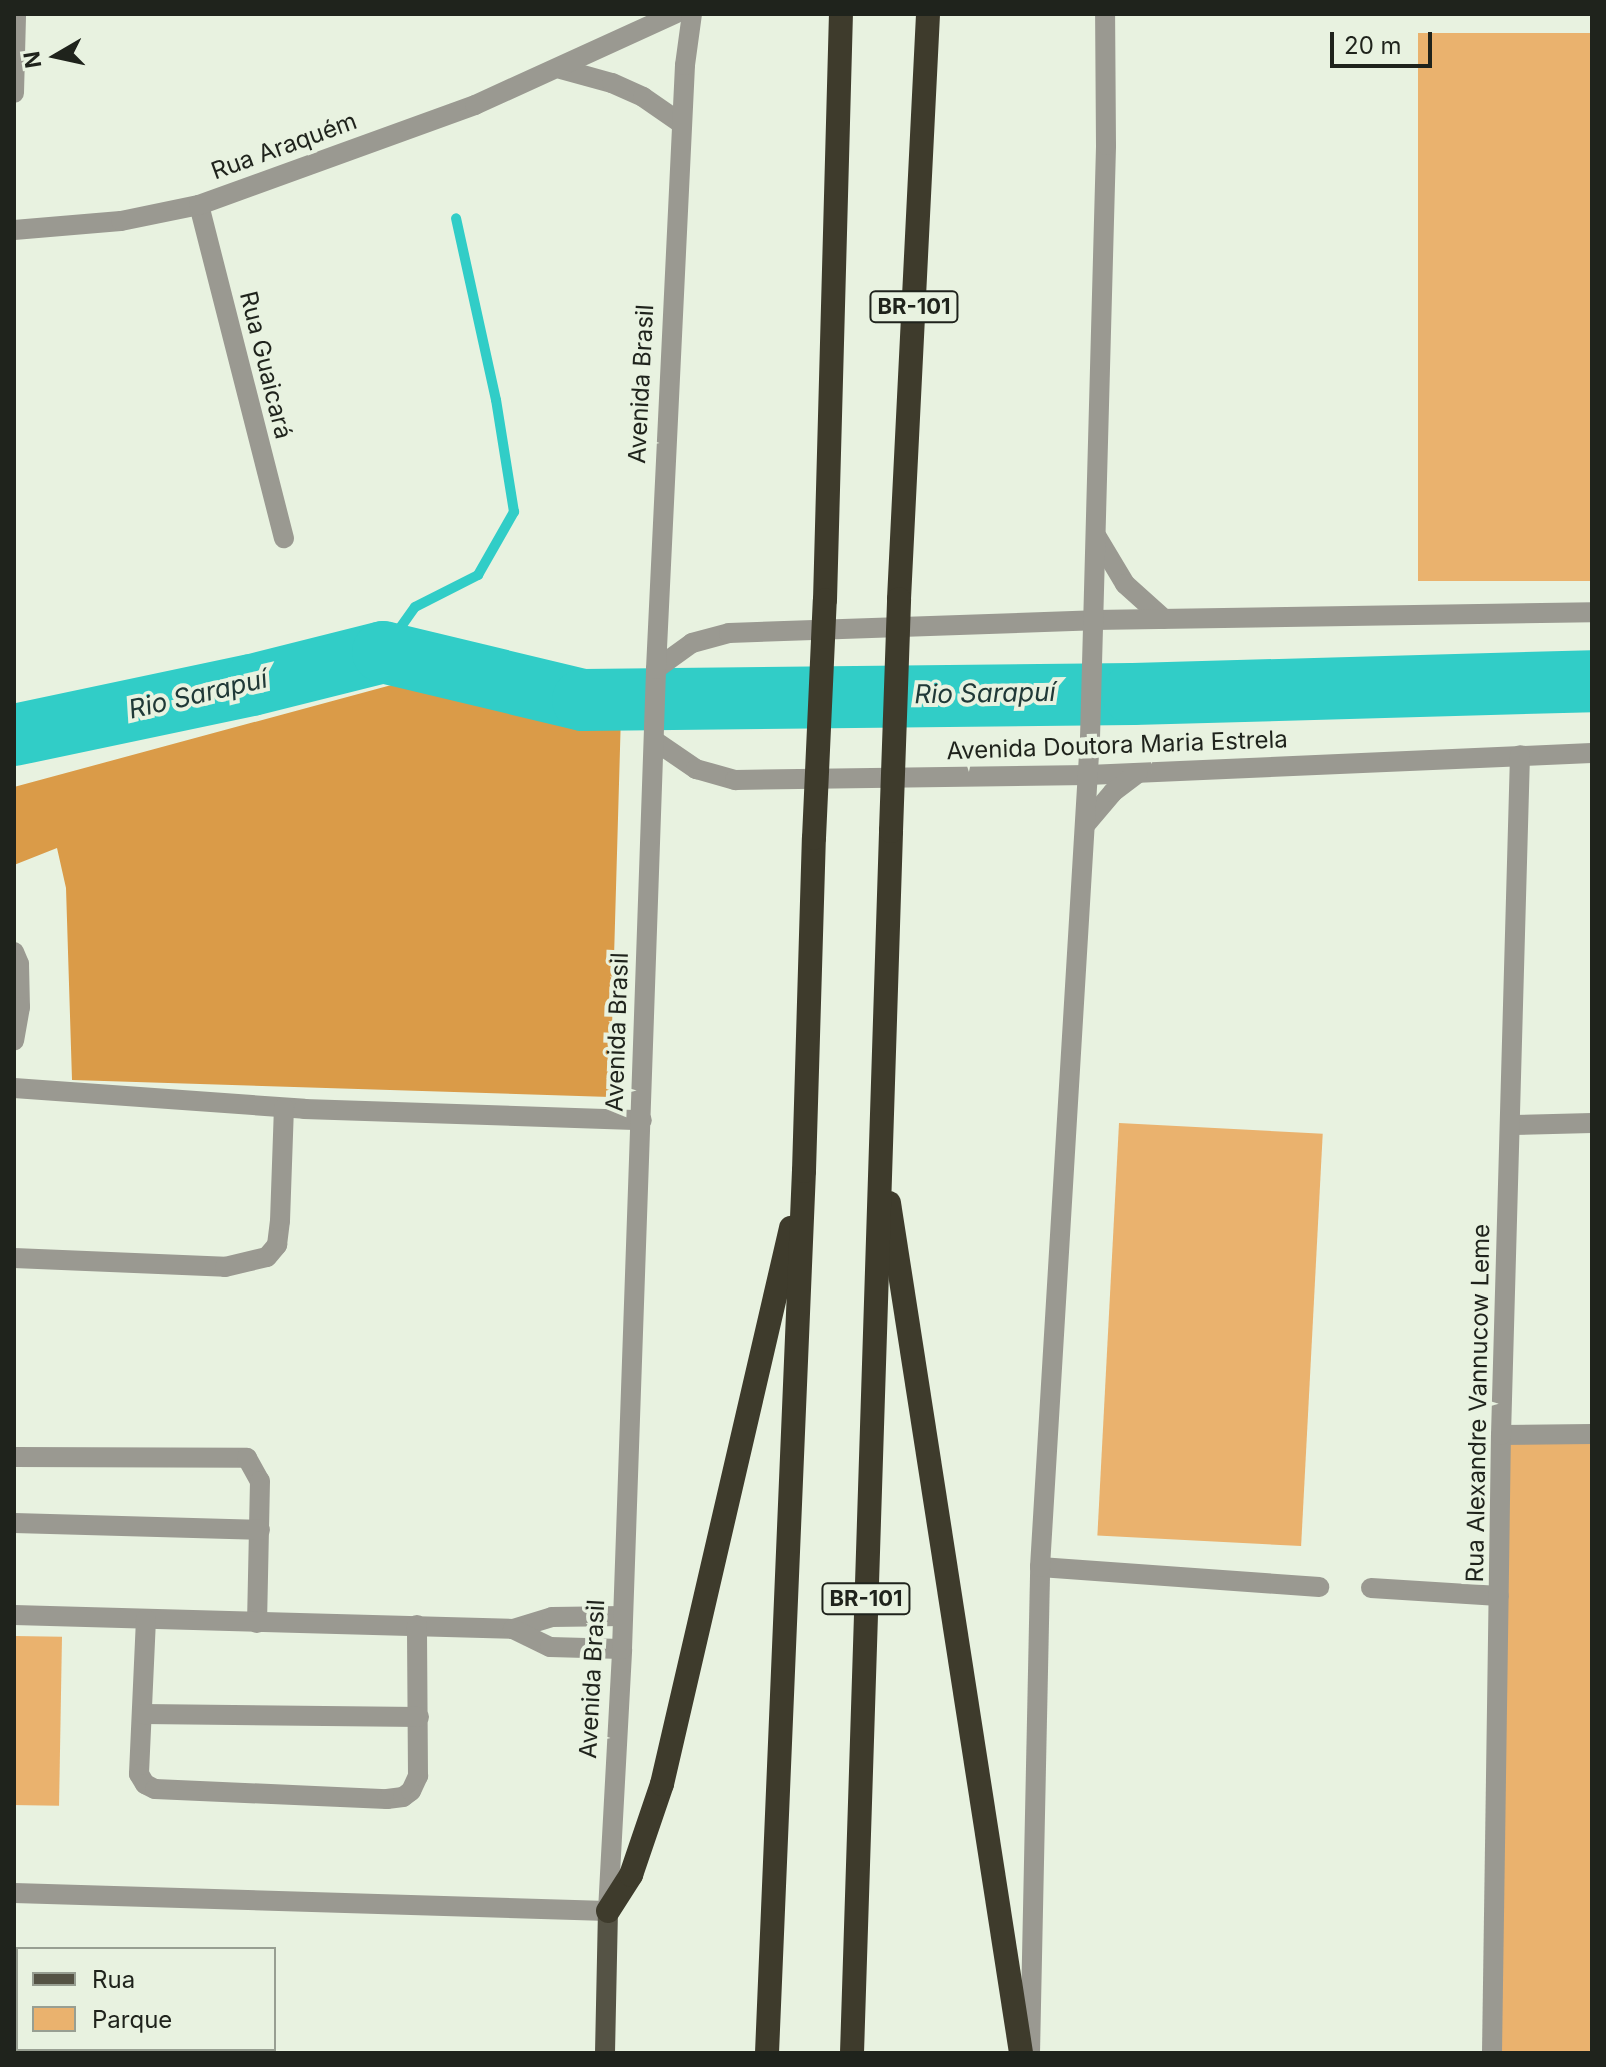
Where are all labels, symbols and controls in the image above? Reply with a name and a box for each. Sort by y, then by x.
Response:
north arrow [16,16,96,96]
scale bar [1334,16,1436,66]
text: 20 m [1344,31,1402,60]
text: N [18,49,46,70]
street label: Rua Araquém [207,106,361,186]
street label: Rua Guaicará [234,288,298,442]
road number: BR-101 [868,289,960,325]
street label: Avenida Brasil [622,304,660,464]
water label: Rio Sarapuí [126,663,270,725]
water label: Rio Sarapuí [914,676,1056,710]
street label: Avenida Doutora Maria Estrela [946,725,1288,765]
street label: Avenida Brasil [600,952,634,1112]
street label: Rua Alexandre Vannucow Leme [1460,1224,1496,1582]
road number: BR-101 [820,1581,912,1617]
street label: Avenida Brasil [573,1599,611,1759]
legend [16,1947,276,2051]
text: Rua [92,1965,135,1994]
text: Parque [92,2005,172,2034]

